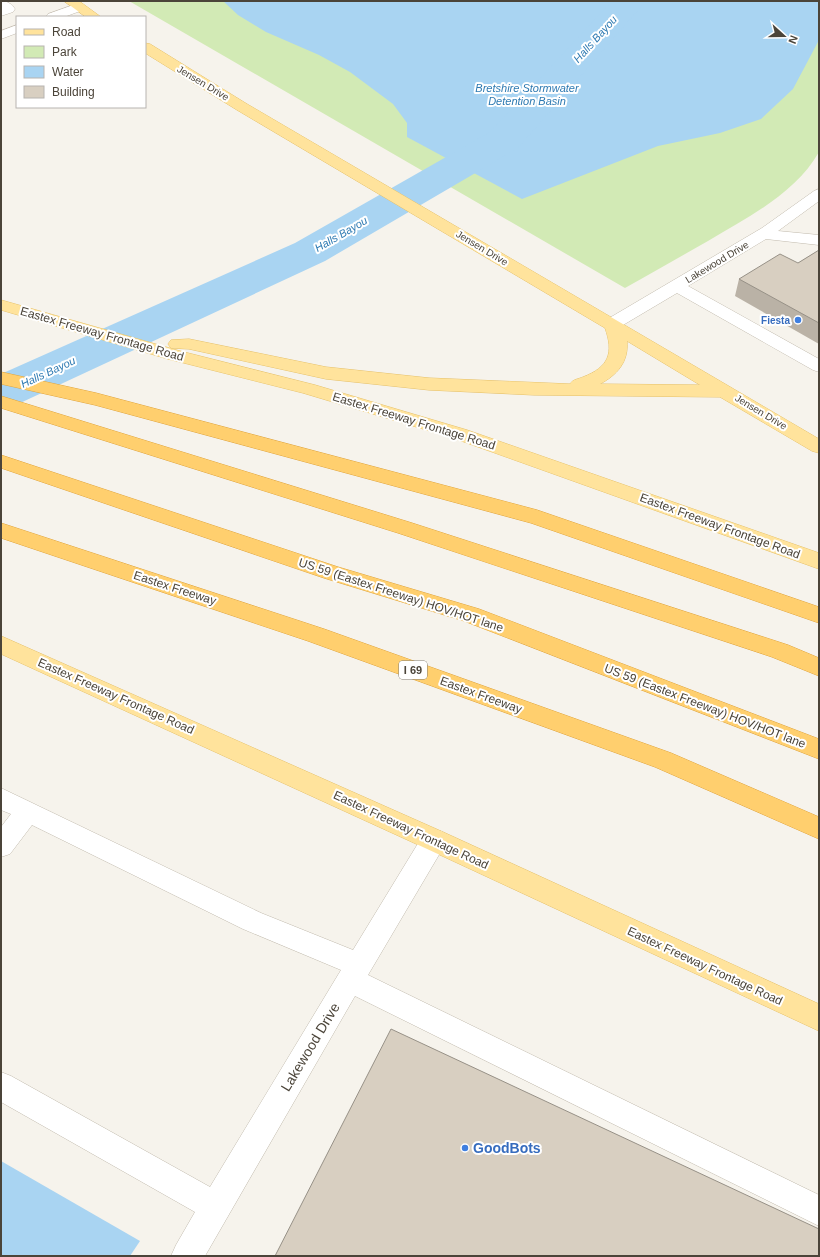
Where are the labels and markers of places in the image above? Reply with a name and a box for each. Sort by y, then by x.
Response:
place label: Fiesta [761,315,790,326]
marker: Fiesta [793,315,803,325]
place label: GoodBots [473,1140,541,1156]
marker: GoodBots [460,1143,470,1153]

